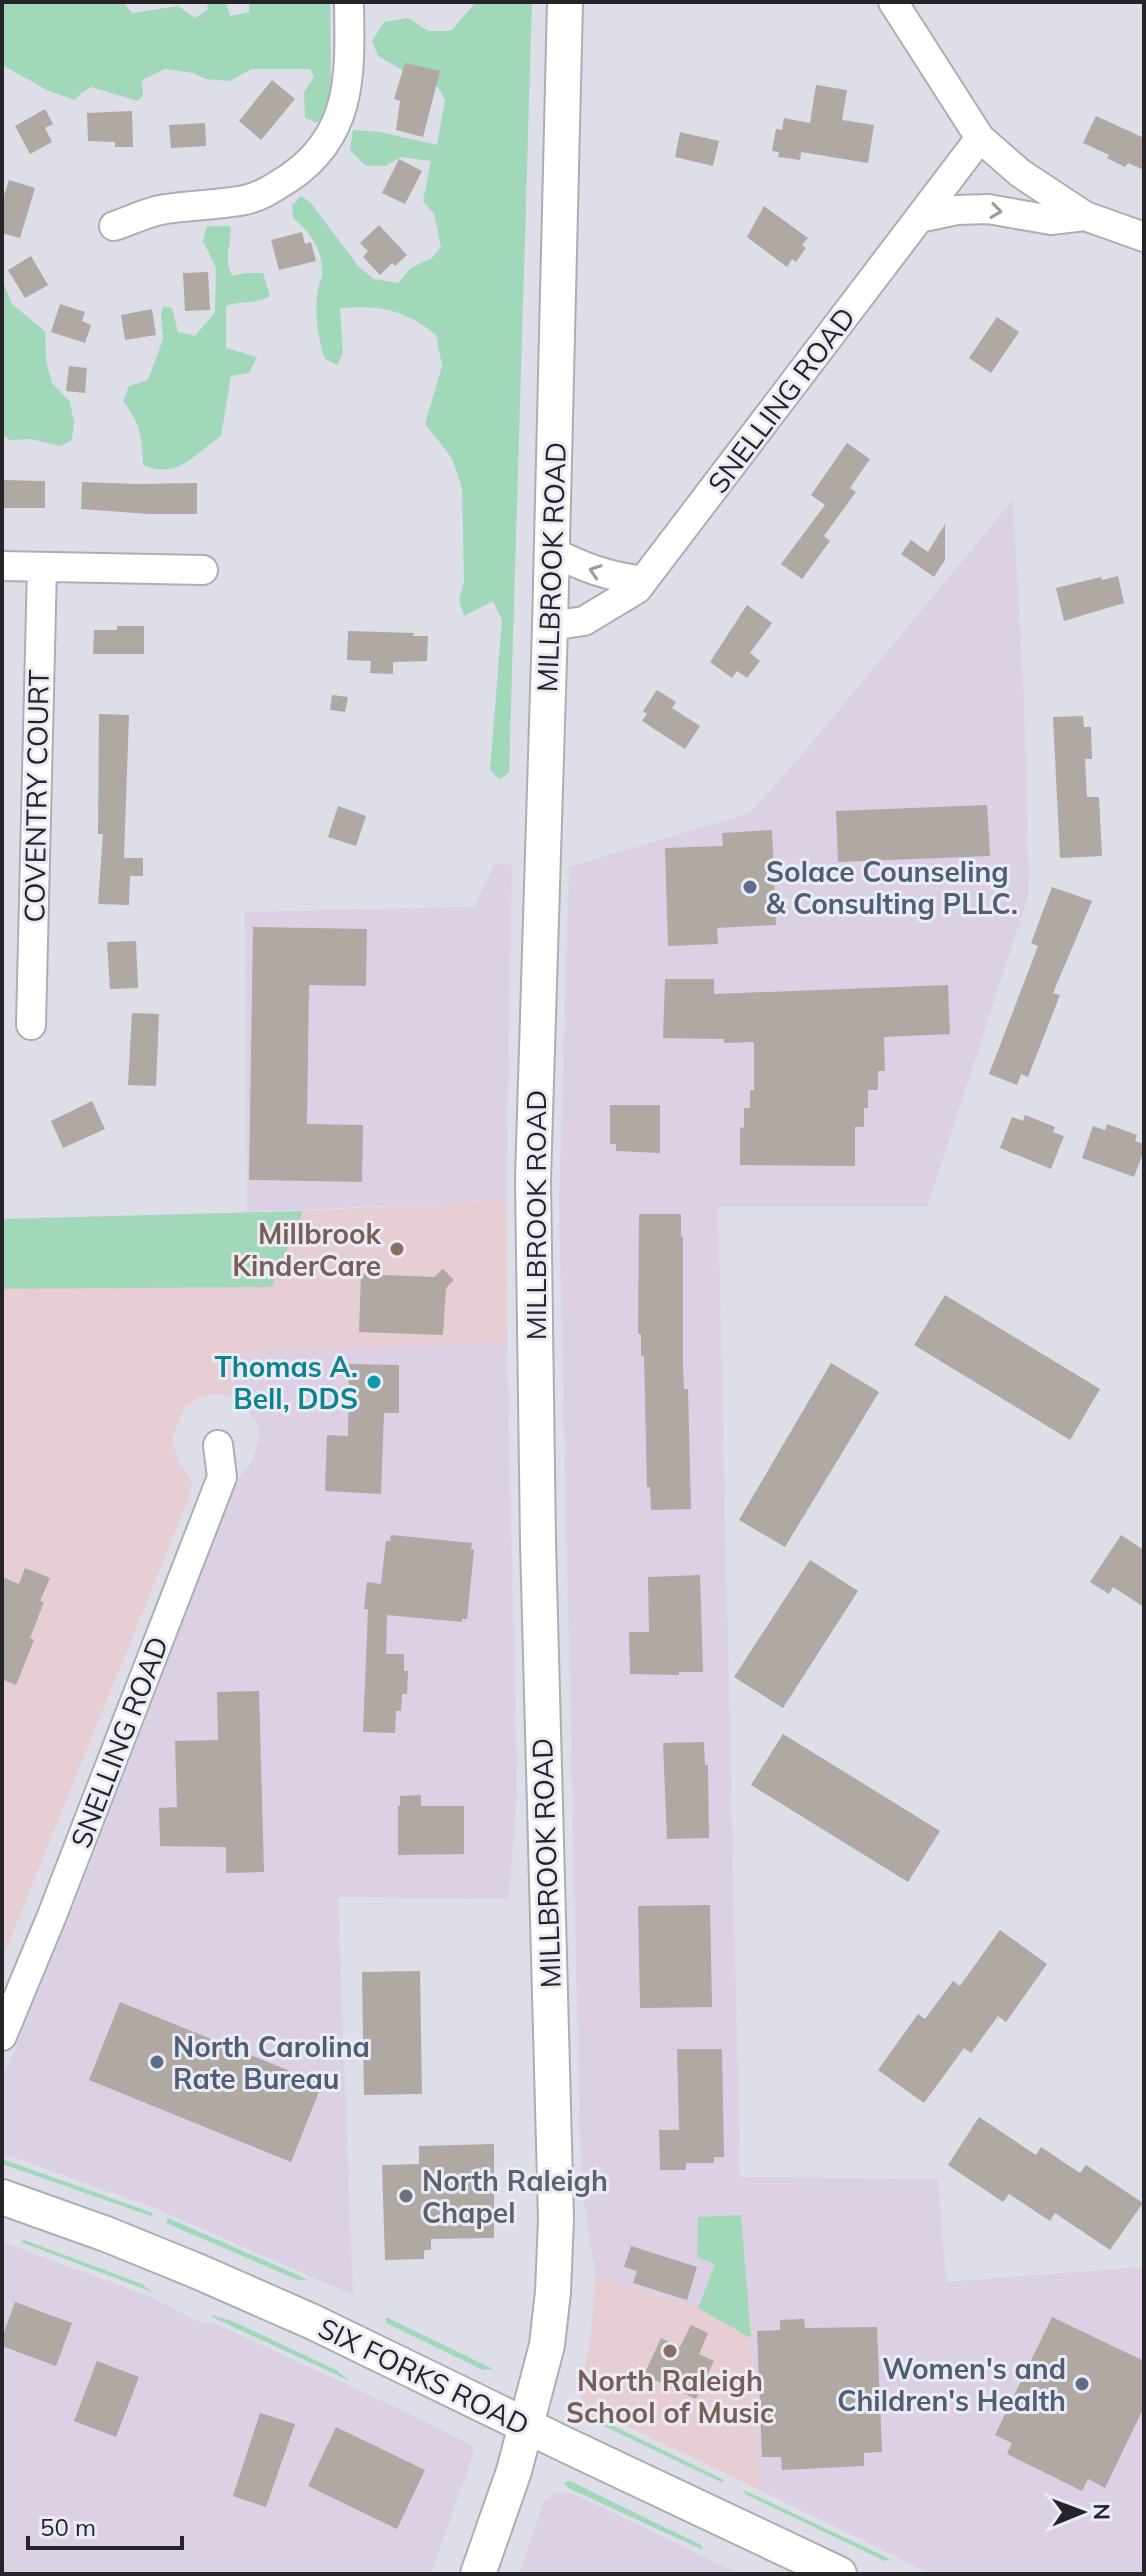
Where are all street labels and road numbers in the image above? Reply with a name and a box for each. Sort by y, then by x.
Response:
street label: SNELLING ROAD [700,300,862,500]
street label: MILLBROOK ROAD [529,441,573,693]
street label: COVENTRY COURT [16,669,56,923]
street label: MILLBROOK ROAD [518,1090,553,1340]
street label: SNELLING ROAD [63,1631,175,1853]
street label: MILLBROOK ROAD [524,1737,568,1989]
street label: SIX FORKS ROAD [313,2310,535,2442]

